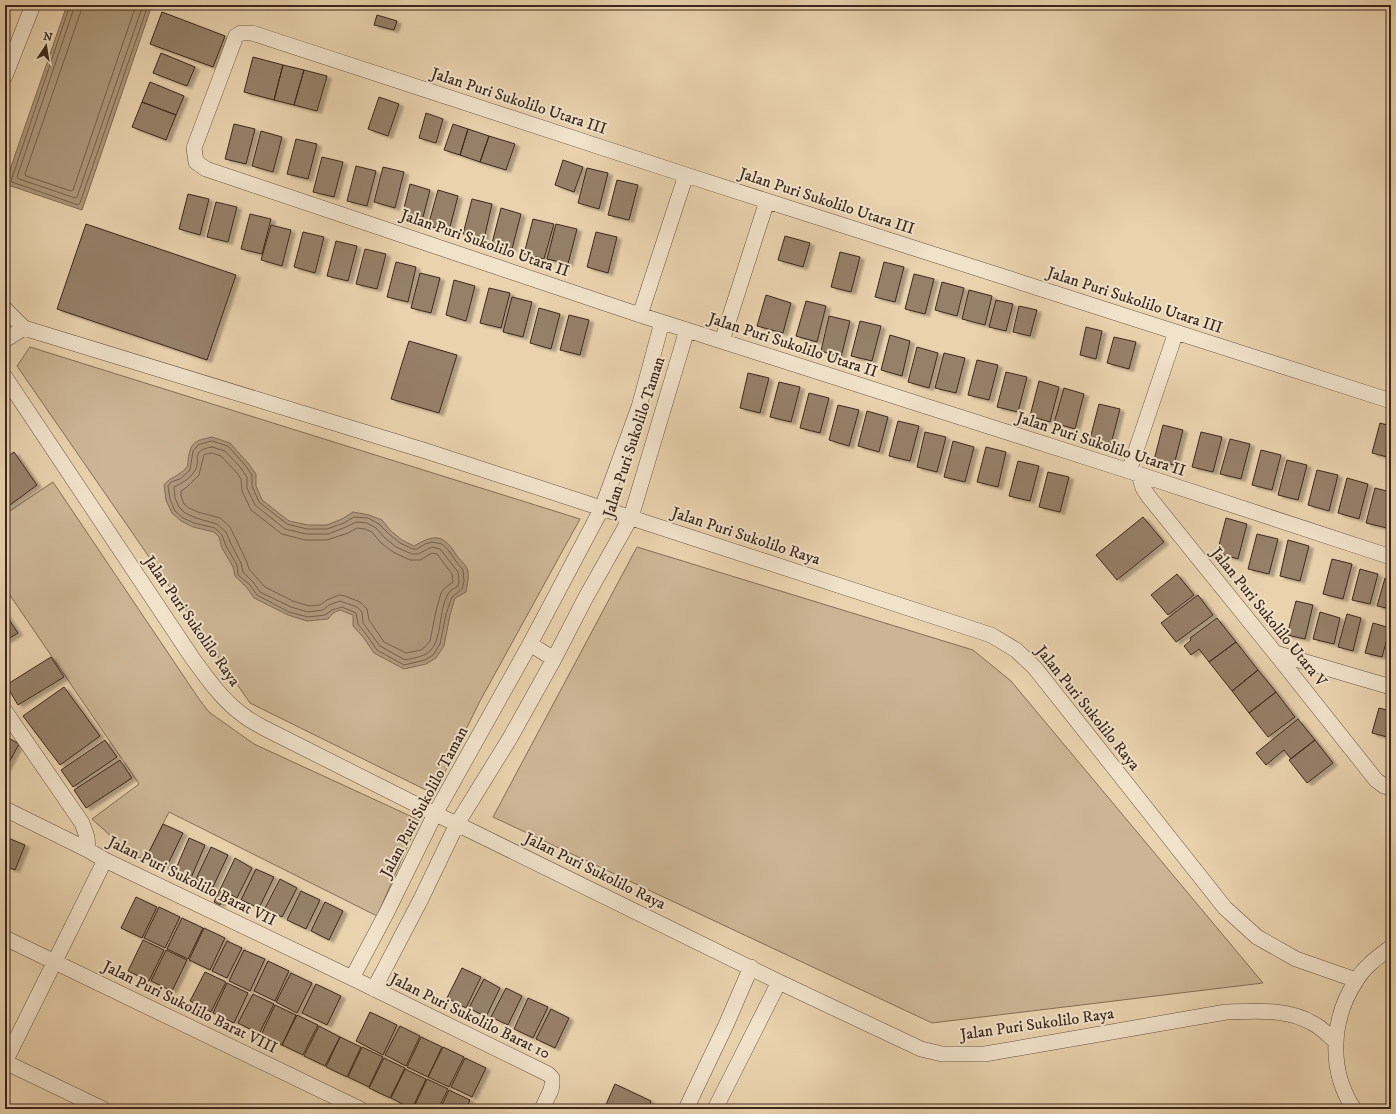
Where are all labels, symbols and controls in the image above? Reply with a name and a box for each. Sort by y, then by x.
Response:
north arrow [26,26,66,66]
text: N [42,29,54,45]
street label: Jalan Puri Sukolilo Utara III [427,63,610,139]
street label: Jalan Puri Sukolilo Utara III [735,163,918,239]
street label: Jalan Puri Sukolilo Utara II [396,204,572,281]
street label: Jalan Puri Sukolilo Utara III [1043,262,1226,338]
street label: Jalan Puri Sukolilo Utara II [704,308,880,382]
street label: Jalan Puri Sukolilo Taman [598,353,670,522]
street label: Jalan Puri Sukolilo Utara II [1012,407,1188,481]
street label: Jalan Puri Sukolilo Raya [667,502,823,570]
street label: Jalan Puri Sukolilo Utara V [1205,542,1332,691]
street label: Jalan Puri Sukolilo Raya [138,550,245,690]
street label: Jalan Puri Sukolilo Raya [1030,640,1145,775]
street label: Jalan Puri Sukolilo Taman [375,723,473,883]
street label: Jalan Puri Sukolilo Raya [519,827,669,914]
street label: Jalan Puri Sukolilo Barat VII [103,831,280,931]
street label: Jalan Puri Sukolilo Barat VIII [98,955,281,1058]
street label: Jalan Puri Sukolilo Barat 10 [385,968,553,1064]
street label: Jalan Puri Sukolilo Raya [957,1003,1115,1045]

